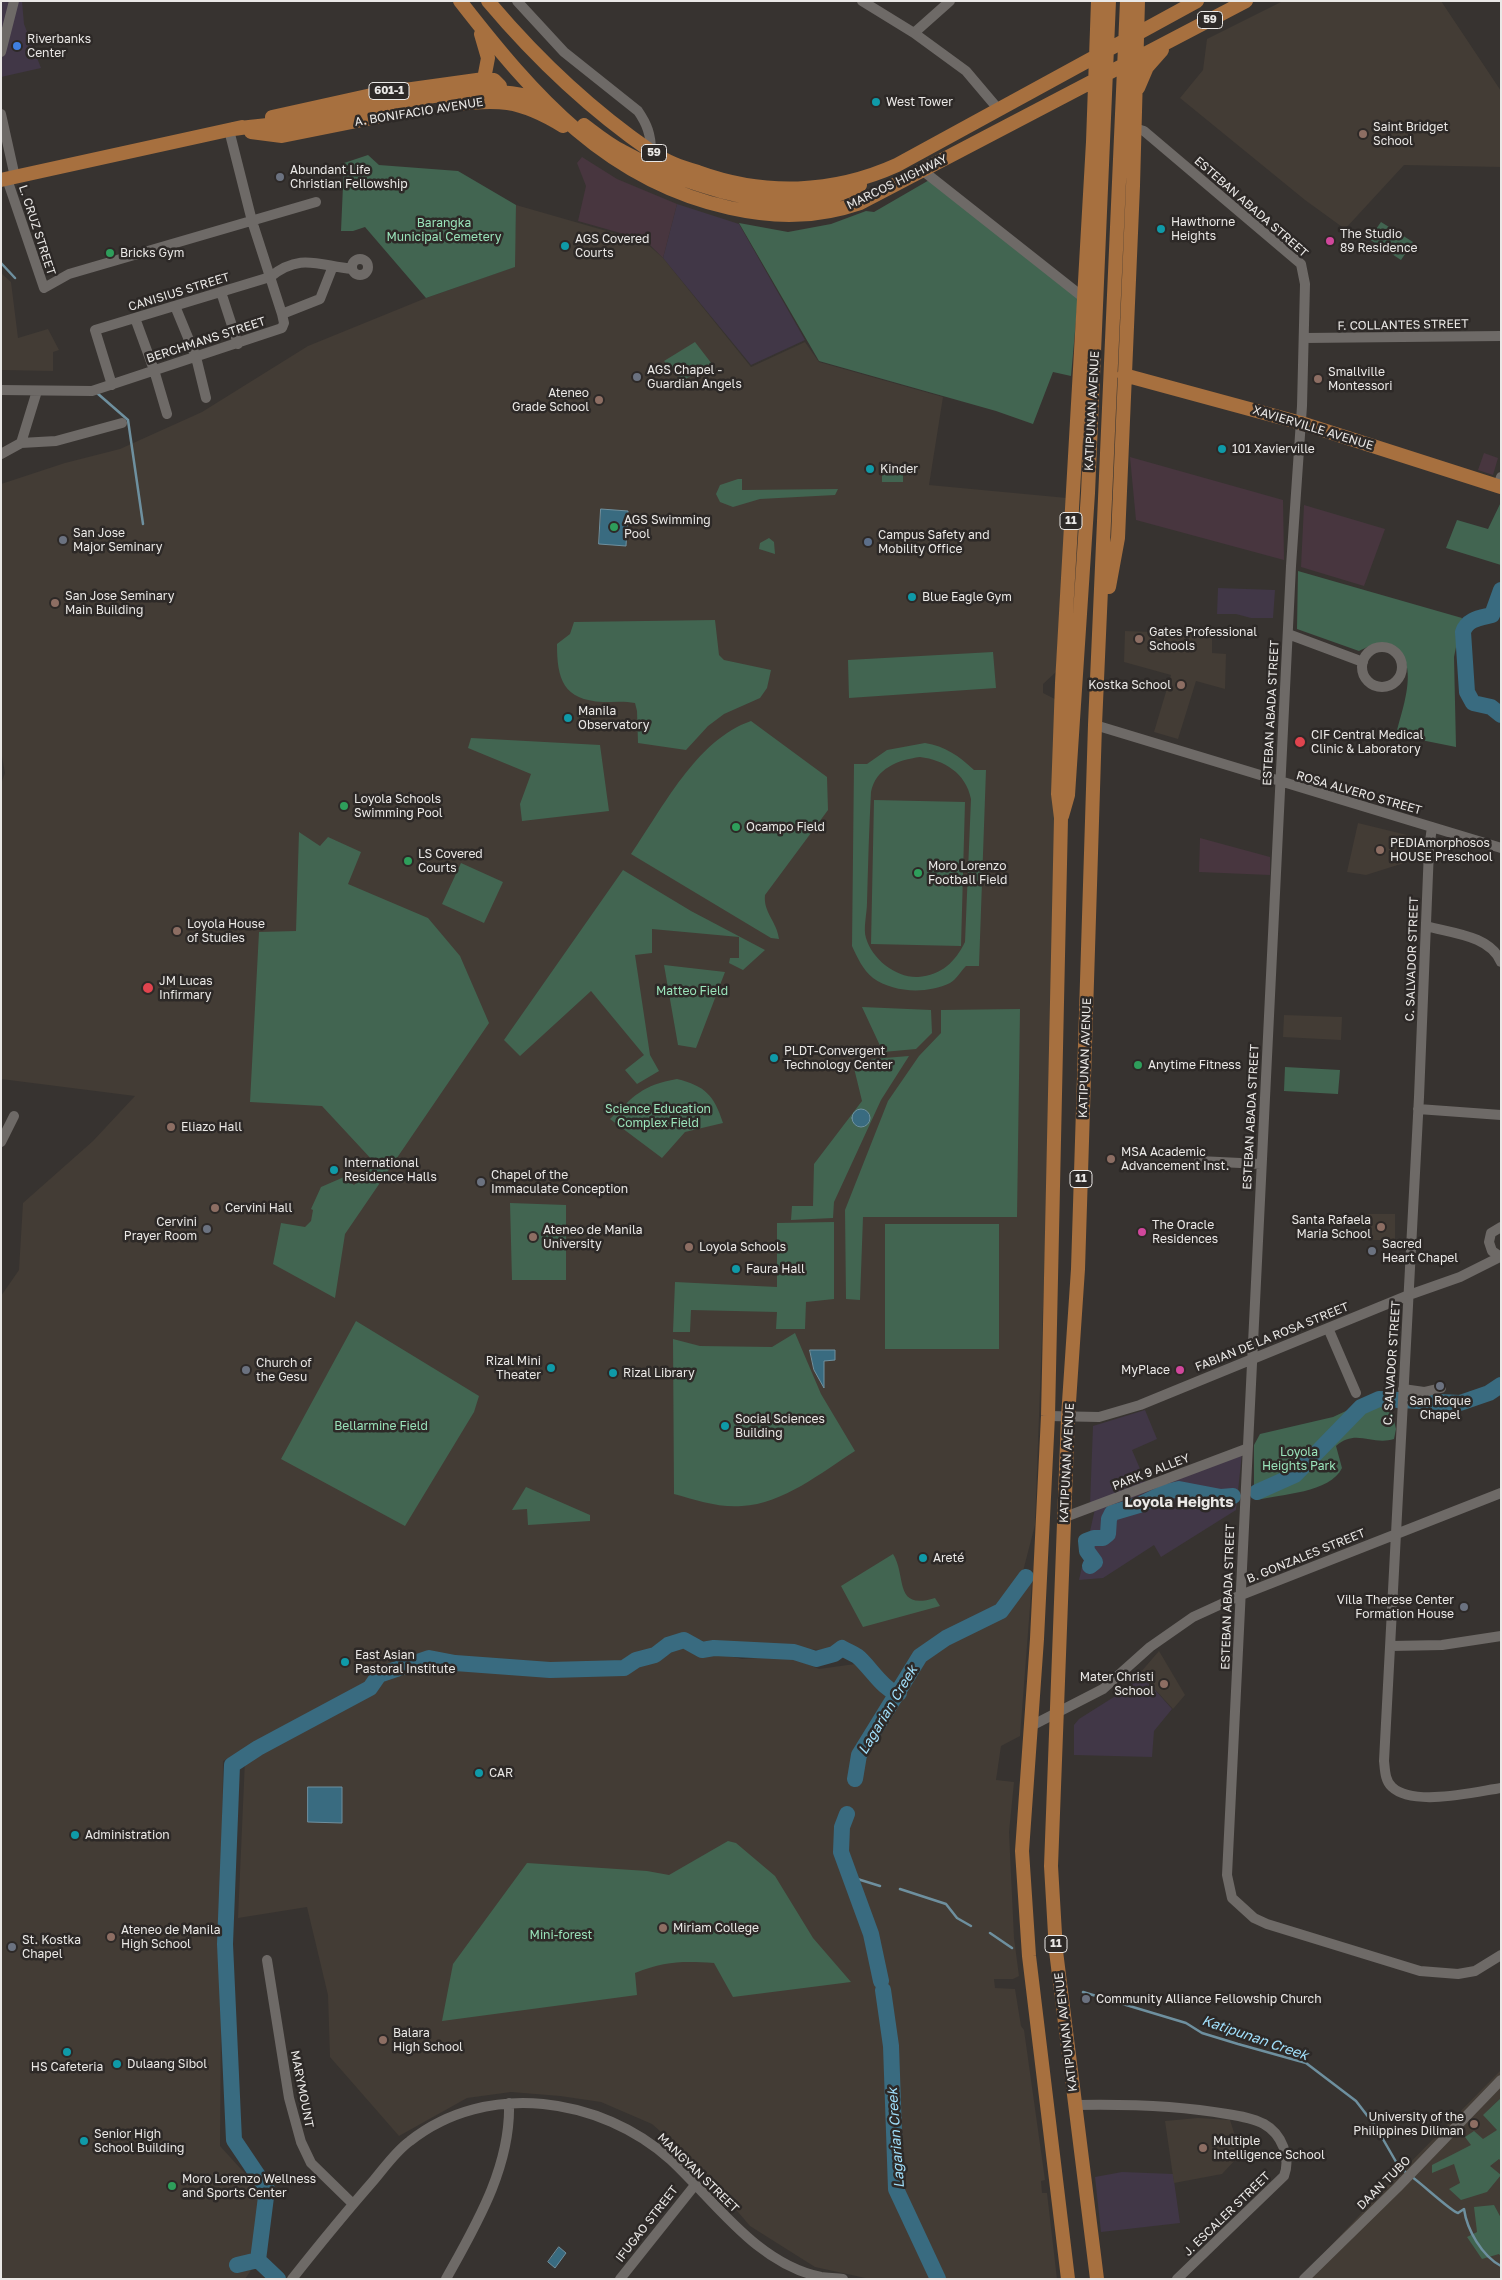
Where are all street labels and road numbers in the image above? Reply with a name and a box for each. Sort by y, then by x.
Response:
road number: 59 [1198,12,1222,28]
road number: 601-1 [369,82,409,100]
street label: A. BONIFACIO AVENUE [354,95,484,129]
road number: 59 [642,144,666,162]
street label: MARCOS HIGHWAY [844,151,950,213]
street label: ESTEBAN ABADA STREET [1191,154,1311,260]
street label: L. CRUZ STREET [16,183,58,277]
street label: CANISIUS STREET [127,270,231,314]
street label: BERCHMANS STREET [145,314,267,366]
street label: F. COLLANTES STREET [1337,317,1469,333]
street label: KATIPUNAN AVENUE [1082,351,1102,471]
street label: XAVIERVILLE AVENUE [1251,403,1375,453]
road number: 11 [1060,512,1082,530]
street label: ESTEBAN ABADA STREET [1260,640,1282,786]
street label: ROSA ALVERO STREET [1294,768,1424,818]
street label: C. SALVADOR STREET [1403,897,1421,1021]
street label: KATIPUNAN AVENUE [1076,998,1094,1118]
street label: ESTEBAN ABADA STREET [1240,1044,1262,1190]
road number: 11 [1070,1170,1092,1188]
street label: FABIAN DE LA ROSA STREET [1193,1300,1351,1374]
street label: C. SALVADOR STREET [1380,1300,1404,1426]
street label: KATIPUNAN AVENUE [1057,1403,1077,1523]
street label: PARK 9 ALLEY [1110,1451,1192,1493]
street label: ESTEBAN ABADA STREET [1218,1524,1238,1670]
street label: B. GONZALES STREET [1245,1526,1367,1586]
road number: 11 [1045,1936,1067,1952]
street label: KATIPUNAN AVENUE [1052,1971,1080,2093]
street label: MARYMOUNT [287,2049,317,2129]
street label: MANGYAN STREET [654,2130,742,2216]
street label: DAAN TUBO [1354,2153,1414,2213]
street label: J. ESCALER STREET [1181,2169,1273,2259]
street label: IFUGAO STREET [613,2183,681,2265]

